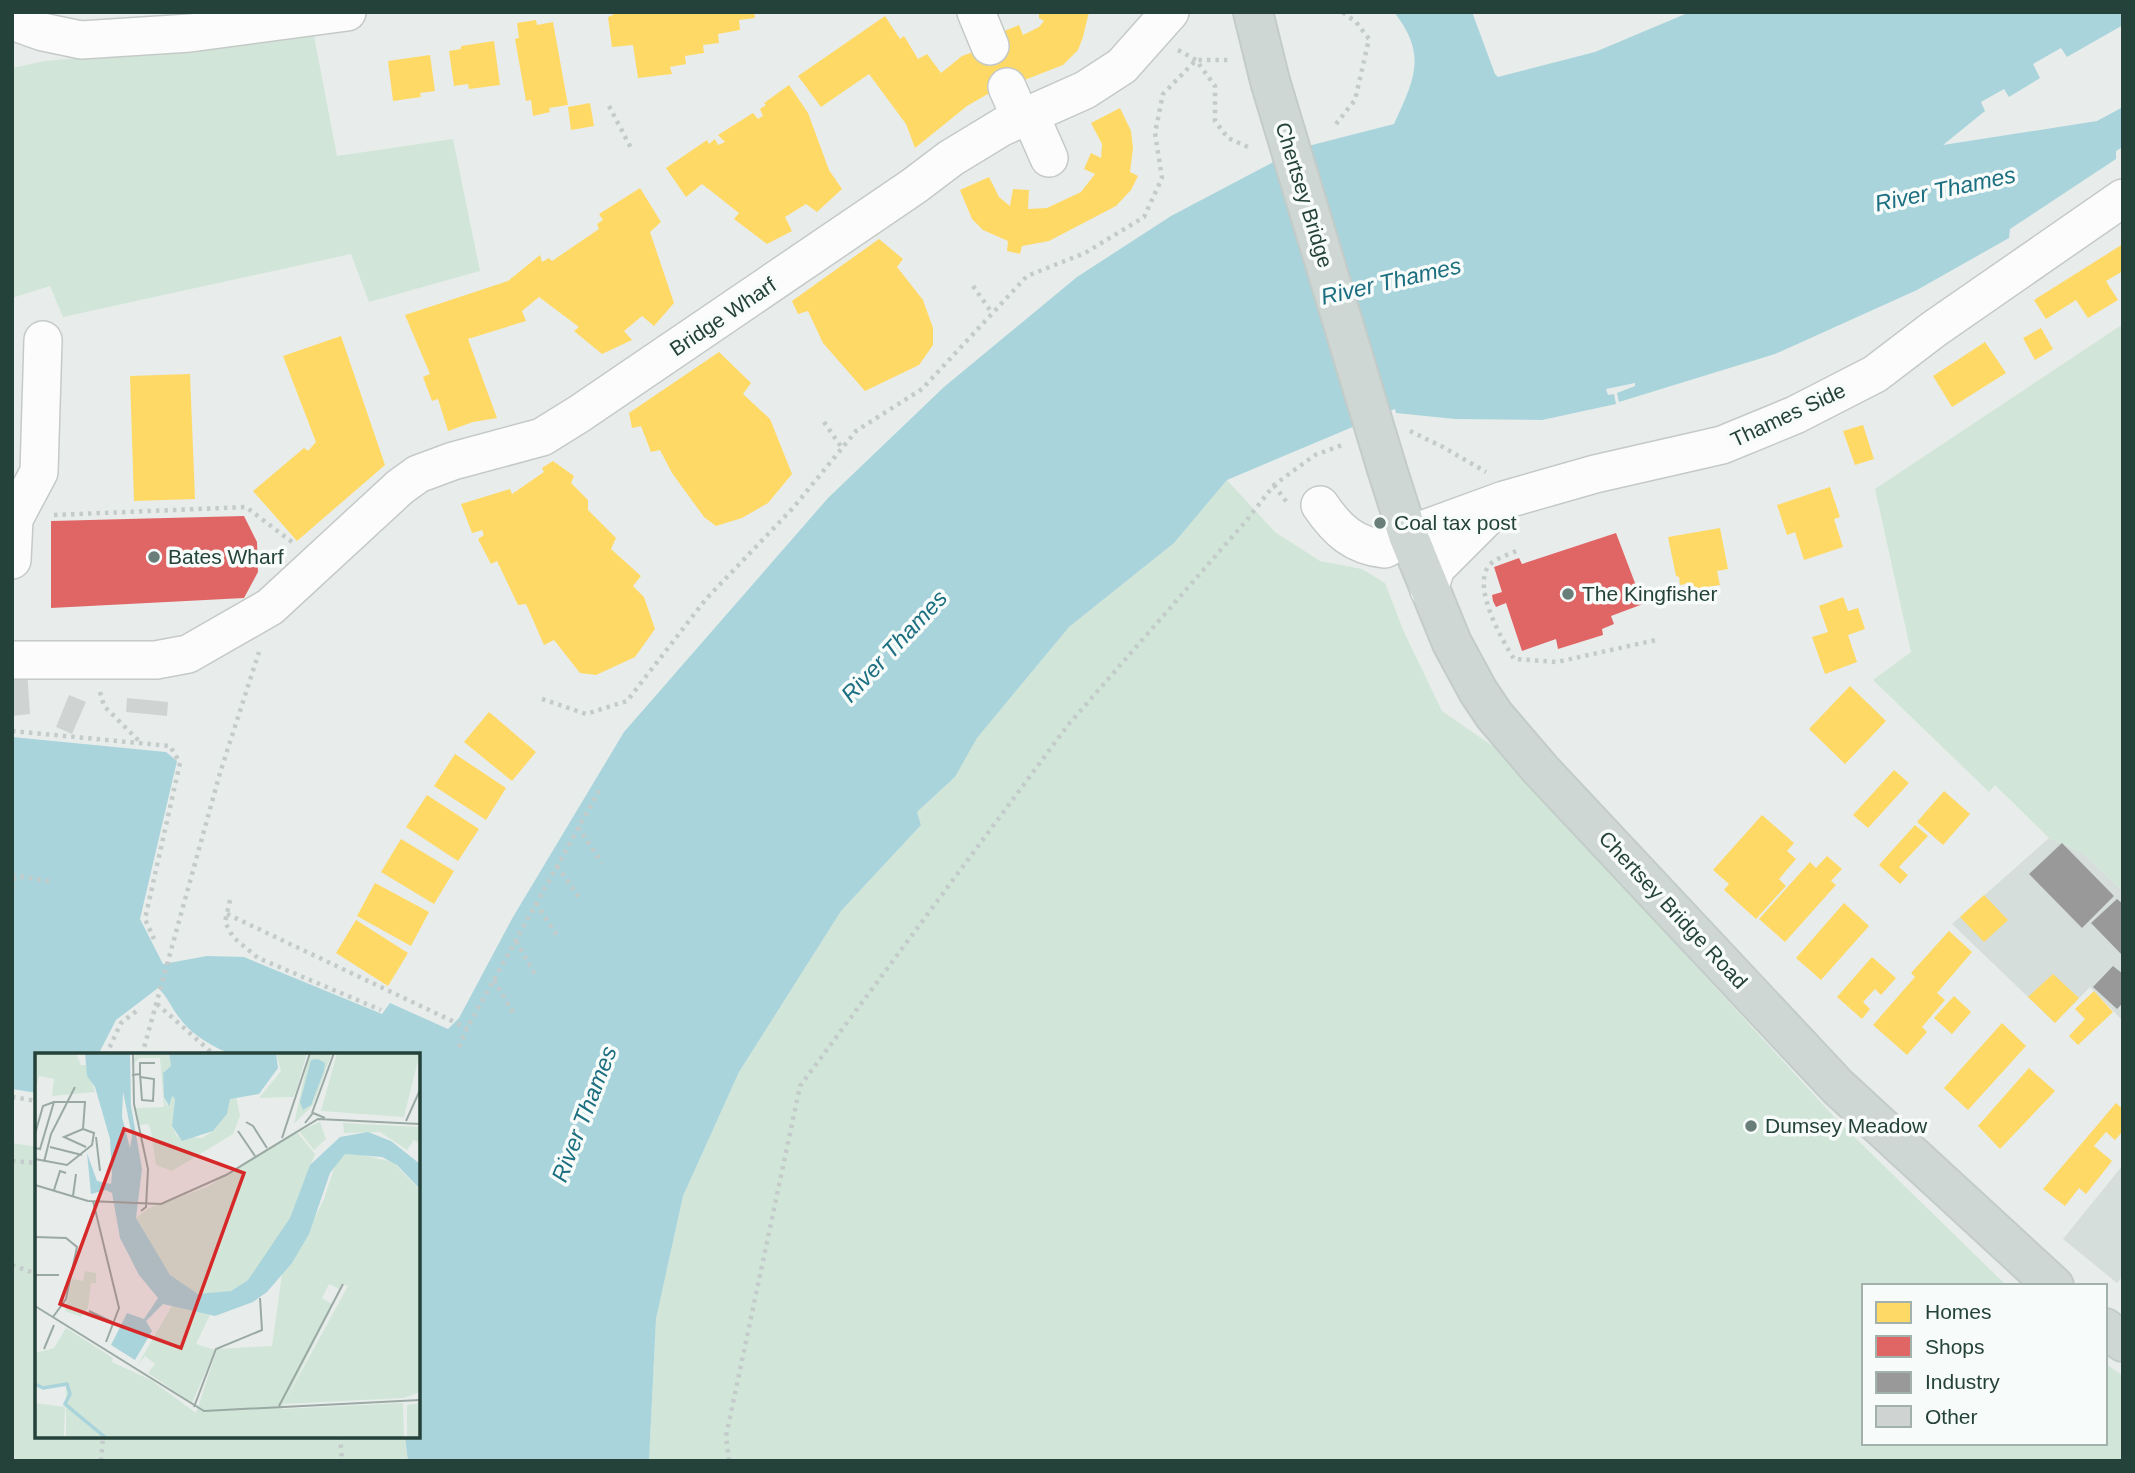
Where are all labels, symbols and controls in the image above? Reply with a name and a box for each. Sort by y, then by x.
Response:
street label: Chertsey Bridge [1271,119,1337,270]
water label: River Thames [1872,161,2018,217]
water label: River Thames [1318,252,1464,310]
street label: Bridge Wharf [665,273,780,360]
street label: Thames Side [1727,378,1849,451]
place label: Coal tax post [1394,511,1517,534]
marker: Coal tax post [1372,515,1388,531]
place label: Bates Wharf [168,545,284,568]
marker: Bates Wharf [146,549,162,565]
place label: The Kingfisher [1582,582,1717,605]
water label: River Thames [836,584,953,707]
marker: The Kingfisher [1560,586,1576,602]
street label: Chertsey Bridge Road [1595,826,1752,993]
water label: River Thames [546,1042,622,1185]
inset map [35,1053,420,1438]
place label: Dumsey Meadow [1765,1114,1928,1137]
marker: Dumsey Meadow [1743,1118,1759,1134]
legend [1862,1284,2107,1445]
text: Homes [1925,1300,1992,1323]
text: Shops [1925,1335,1985,1358]
text: Industry [1925,1370,2000,1393]
text: Other [1925,1405,1978,1428]

